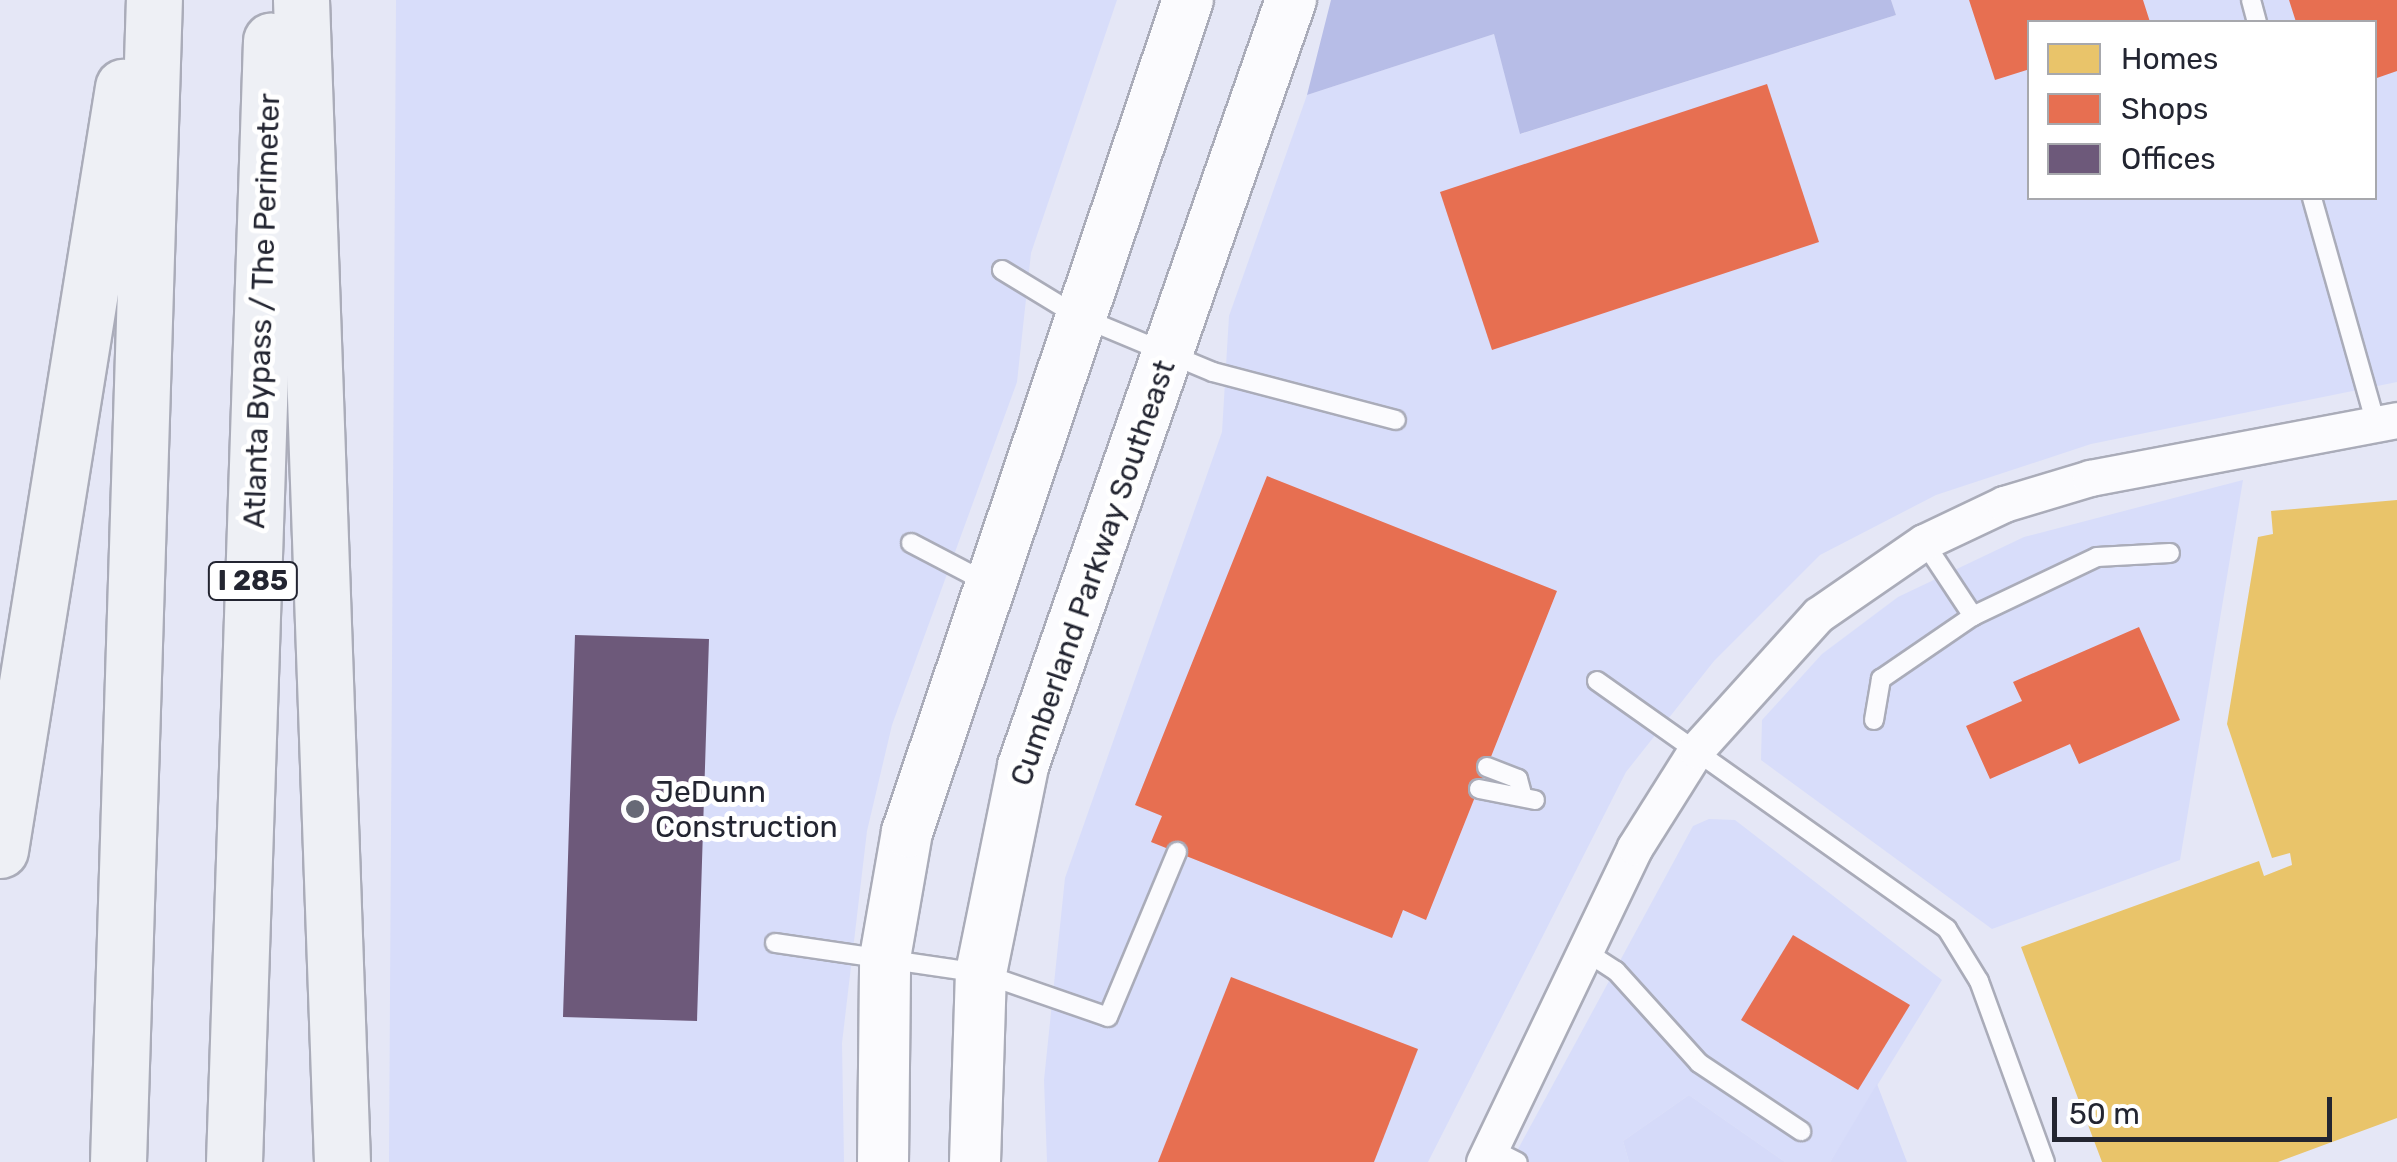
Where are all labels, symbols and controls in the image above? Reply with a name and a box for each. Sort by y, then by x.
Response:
legend [2027,20,2377,200]
text: Homes [2121,41,2218,77]
text: Shops [2121,91,2208,127]
street label: Atlanta Bypass / The Perimeter [236,92,288,530]
text: Offices [2121,141,2216,177]
street label: Cumberland Parkway Southeast [1003,355,1183,791]
road number: I 285 [206,558,300,604]
place label: JeDunn Construction [655,774,838,844]
marker: JeDunn Construction [624,798,646,820]
scale bar [2057,1077,2337,1139]
text: 50 m [2069,1096,2140,1132]

